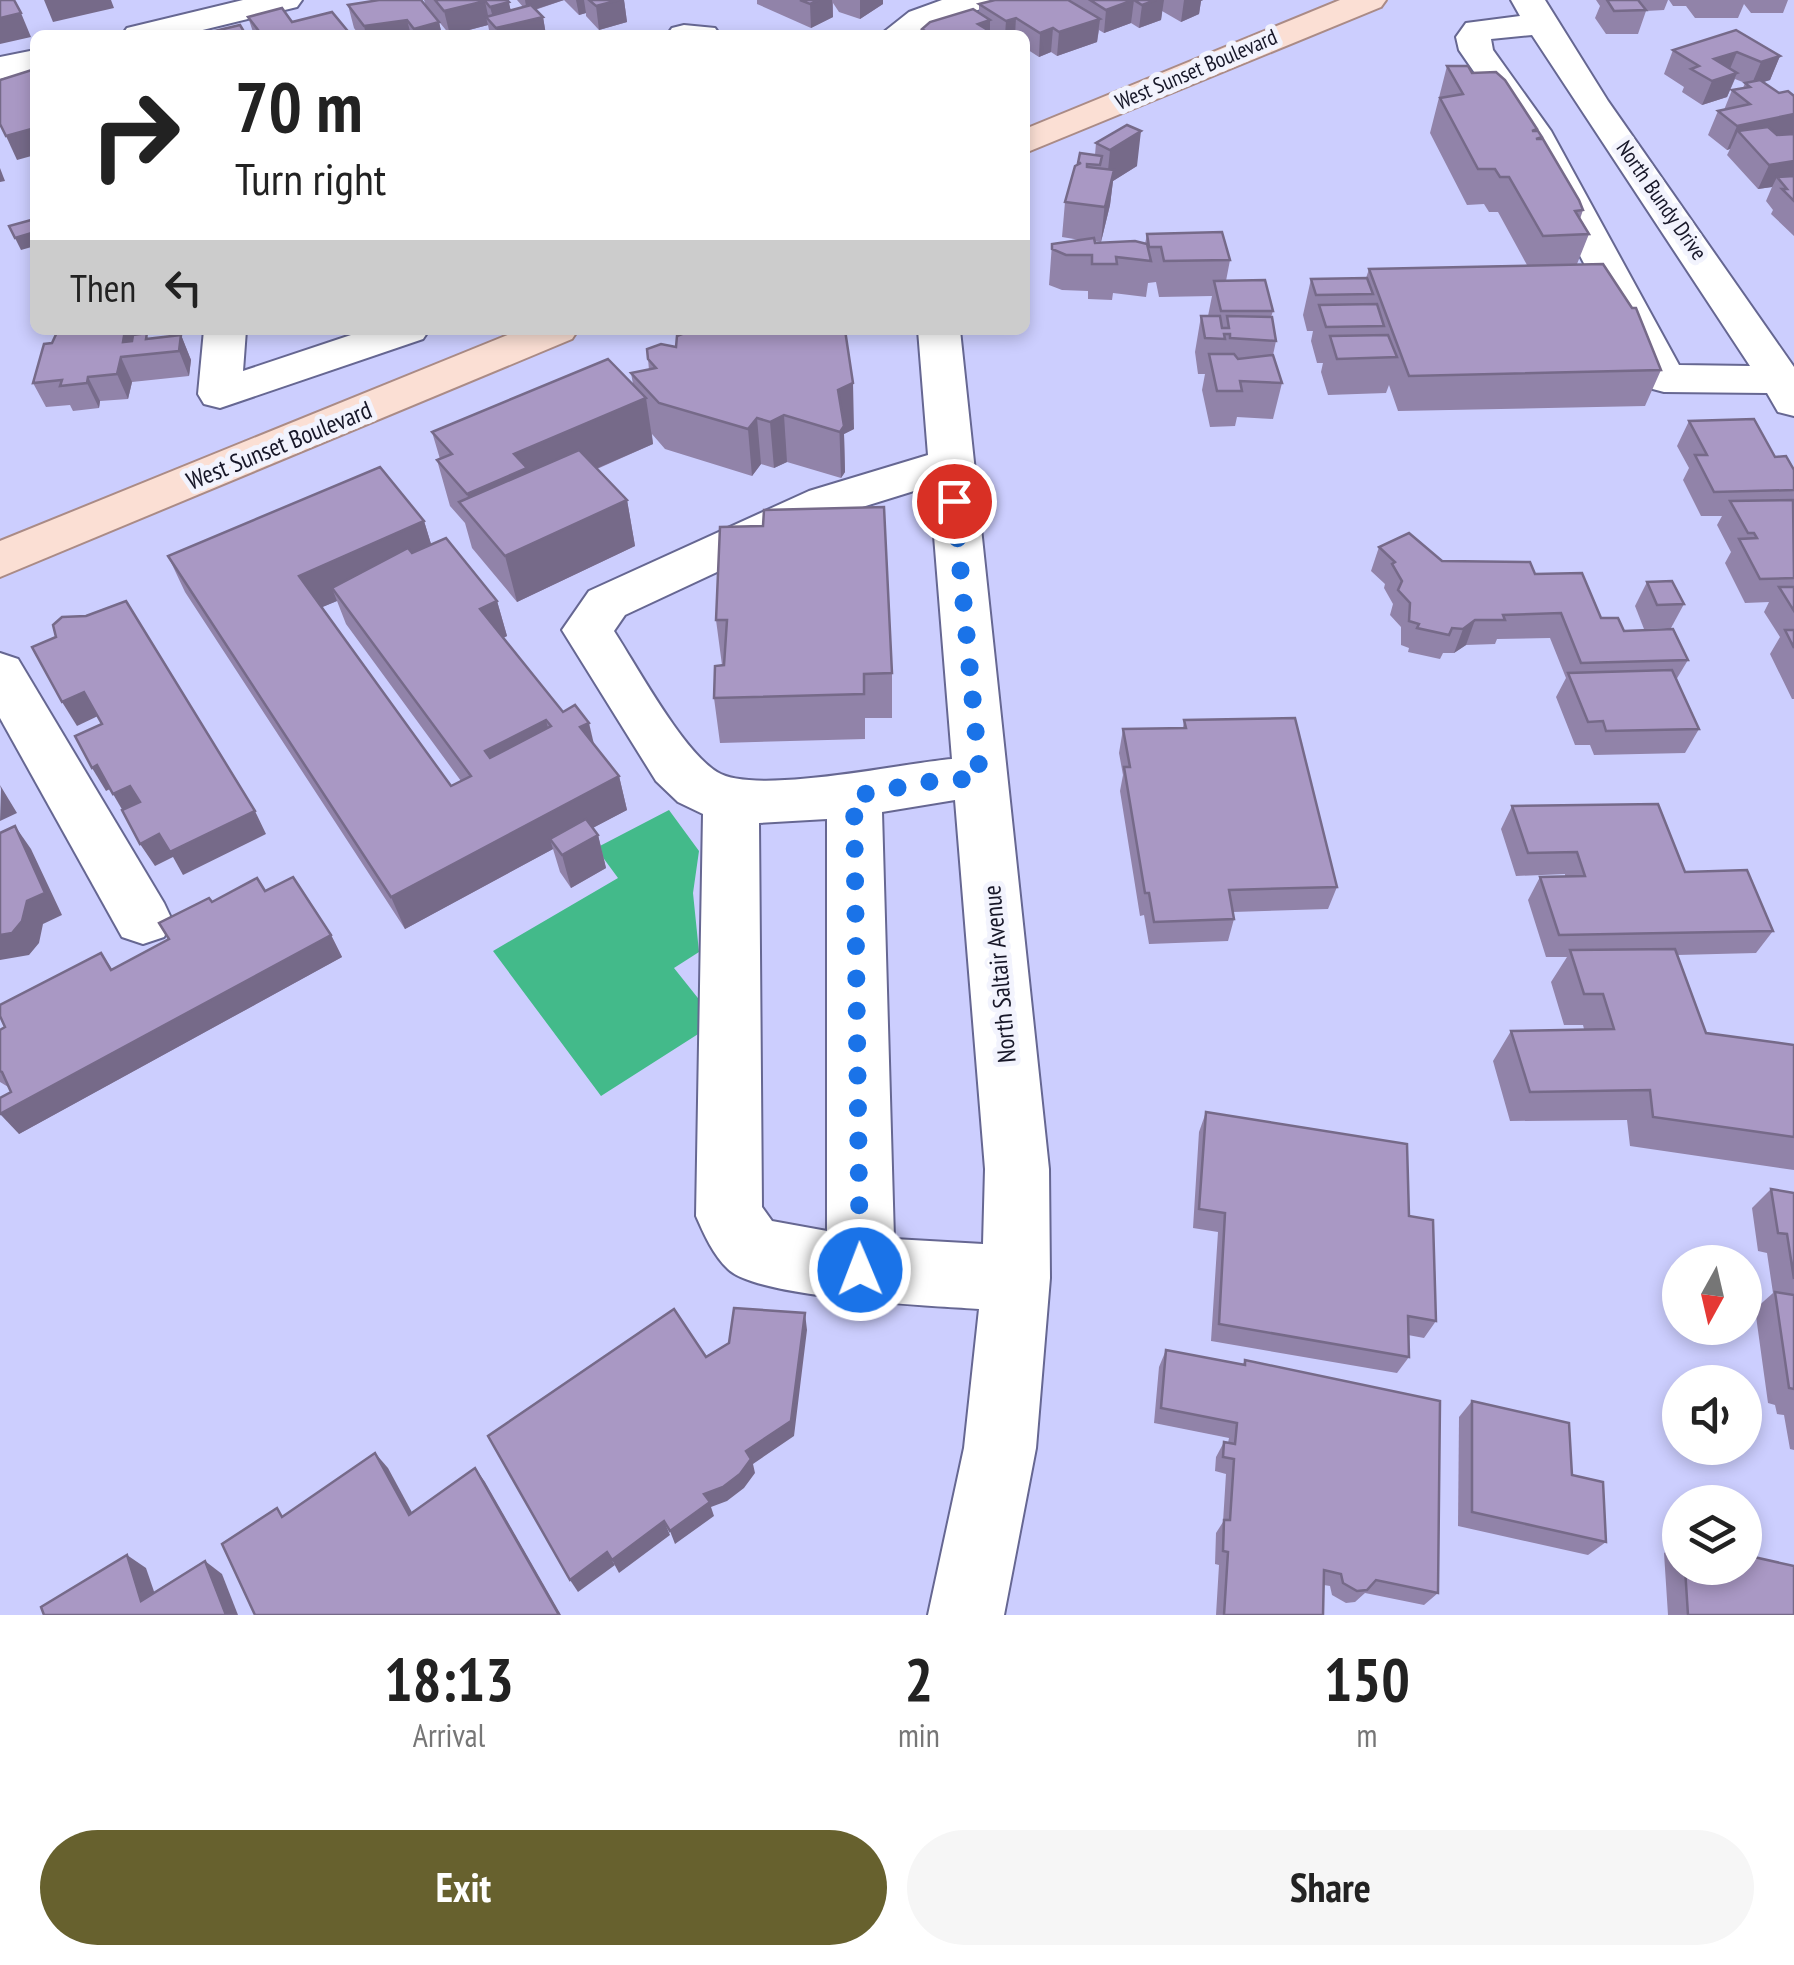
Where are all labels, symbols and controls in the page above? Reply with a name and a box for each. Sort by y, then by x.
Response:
street label: West Sunset Boulevard [1111,22,1281,116]
text: 70 m [235,61,363,151]
icon: right [70,70,200,200]
street label: North Bundy Drive [1610,135,1714,265]
text: Turn right [235,149,386,207]
icon: left [156,260,211,315]
text: Then [70,263,136,312]
street label: West Sunset Boulevard [182,393,376,497]
pin [912,459,997,544]
icon: arrive [927,474,982,529]
street label: North Saltair Avenue [975,884,1023,1064]
position arrow [808,1218,912,1322]
north arrow [1662,1245,1762,1345]
map controls [1662,1245,1762,1585]
button: sound [1662,1365,1762,1465]
button: layers [1662,1485,1762,1585]
text: 18:13 [384,1640,514,1718]
text: 2 [905,1640,933,1718]
text: 150 [1324,1640,1410,1718]
text: Arrival [413,1714,485,1756]
text: min [898,1714,940,1756]
text: m [1356,1714,1377,1756]
button: Exit [40,1830,887,1945]
button: Share [907,1830,1754,1945]

